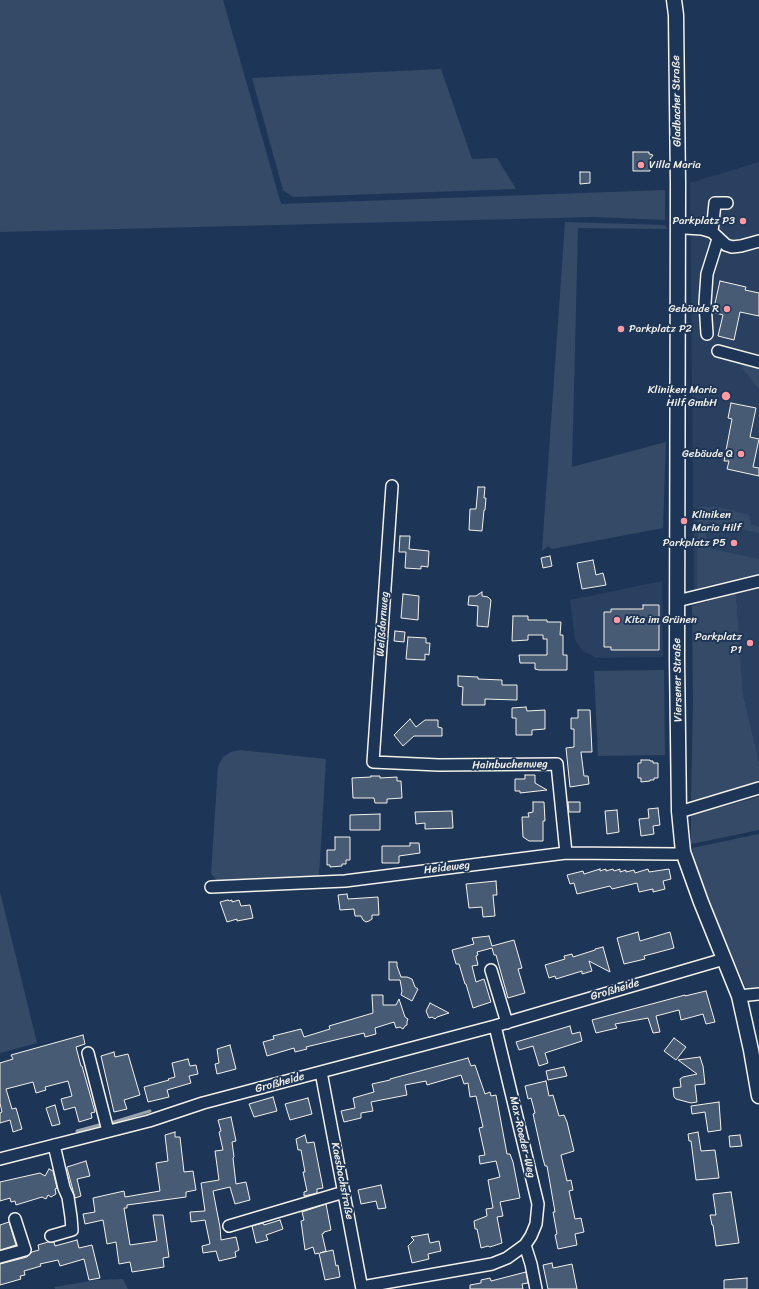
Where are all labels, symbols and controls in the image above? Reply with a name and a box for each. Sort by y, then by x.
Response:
street label: Gladbacher Straße [670,55,684,147]
place label: Villa Maria [649,158,701,172]
marker: Villa Maria [636,160,646,170]
place label: Parkplatz P3 [672,214,735,228]
marker: Parkplatz P3 [738,216,748,226]
place label: Gebäude R [668,302,719,316]
marker: Gebäude R [722,304,732,314]
place label: Parkplatz P2 [629,322,692,336]
marker: Parkplatz P2 [616,324,626,334]
place label: Kliniken Maria Hilf GmbH [648,383,717,409]
marker: Kliniken Maria Hilf GmbH [720,390,732,402]
place label: Gebäude Q [682,447,733,461]
marker: Gebäude Q [736,449,746,459]
place label: Kliniken Maria Hilf [692,508,741,534]
marker: Kliniken Maria Hilf [679,516,689,526]
place label: Parkplatz P5 [663,536,726,550]
marker: Parkplatz P5 [729,538,739,548]
street label: Weißdornweg [374,591,392,657]
place label: Kita im Grünen [625,613,697,627]
marker: Kita im Grünen [612,615,622,625]
place label: Parkplatz P1 [695,630,742,656]
street label: Viersener Straße [671,638,685,722]
marker: Parkplatz P1 [745,638,755,648]
street label: Hainbuchenweg [472,758,548,772]
street label: Heideweg [423,859,471,877]
street label: Großheide [589,976,641,1004]
street label: Großheide [254,1070,306,1096]
street label: Max-Roeder-Weg [506,1095,538,1179]
street label: Kaesbachstraße [328,1141,356,1221]

